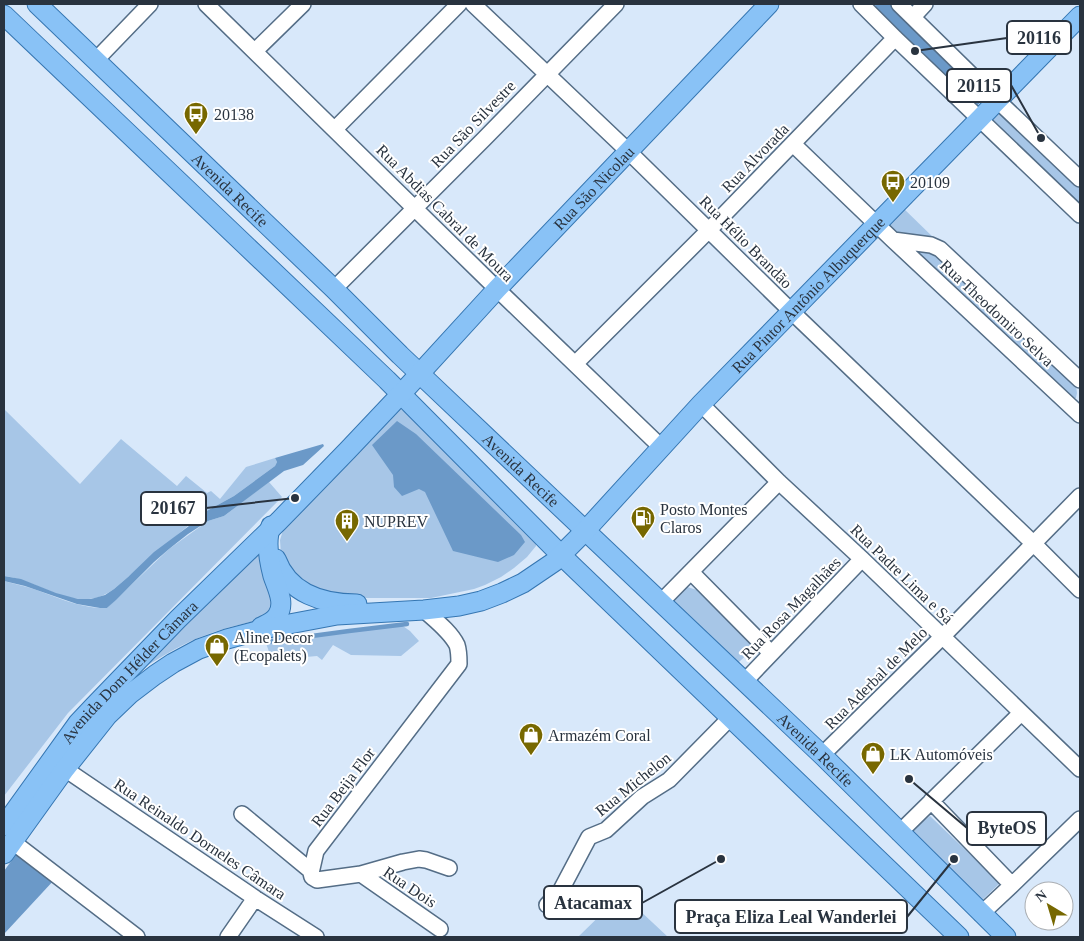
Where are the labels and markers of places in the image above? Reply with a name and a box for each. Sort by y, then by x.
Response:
callout: 20116 [1007,21,1071,54]
callout: 20115 [947,69,1011,102]
bus stop icon: 20138 [183,101,209,135]
place label: 20138 [214,106,254,123]
bus stop icon: 20109 [880,169,906,203]
place label: 20109 [910,174,950,191]
callout: 20167 [141,492,206,525]
place label: Posto Montes Claros [660,501,748,536]
fuel station icon: Posto Montes Claros [630,505,656,539]
building icon: NUPREV [334,508,360,542]
place label: NUPREV [364,513,428,530]
place label: Aline Decor (Ecopalets) [234,629,313,665]
shop icon: Aline Decor (Ecopalets) [204,633,230,667]
shop icon: Armazém Coral [518,722,544,756]
place label: Armazém Coral [548,727,651,744]
shop icon: LK Automóveis [860,741,886,775]
place label: LK Automóveis [890,746,993,763]
callout: ByteOS [967,812,1046,845]
callout: Atacamax [544,886,642,919]
callout: Praça Eliza Leal Wanderlei [675,900,907,933]

